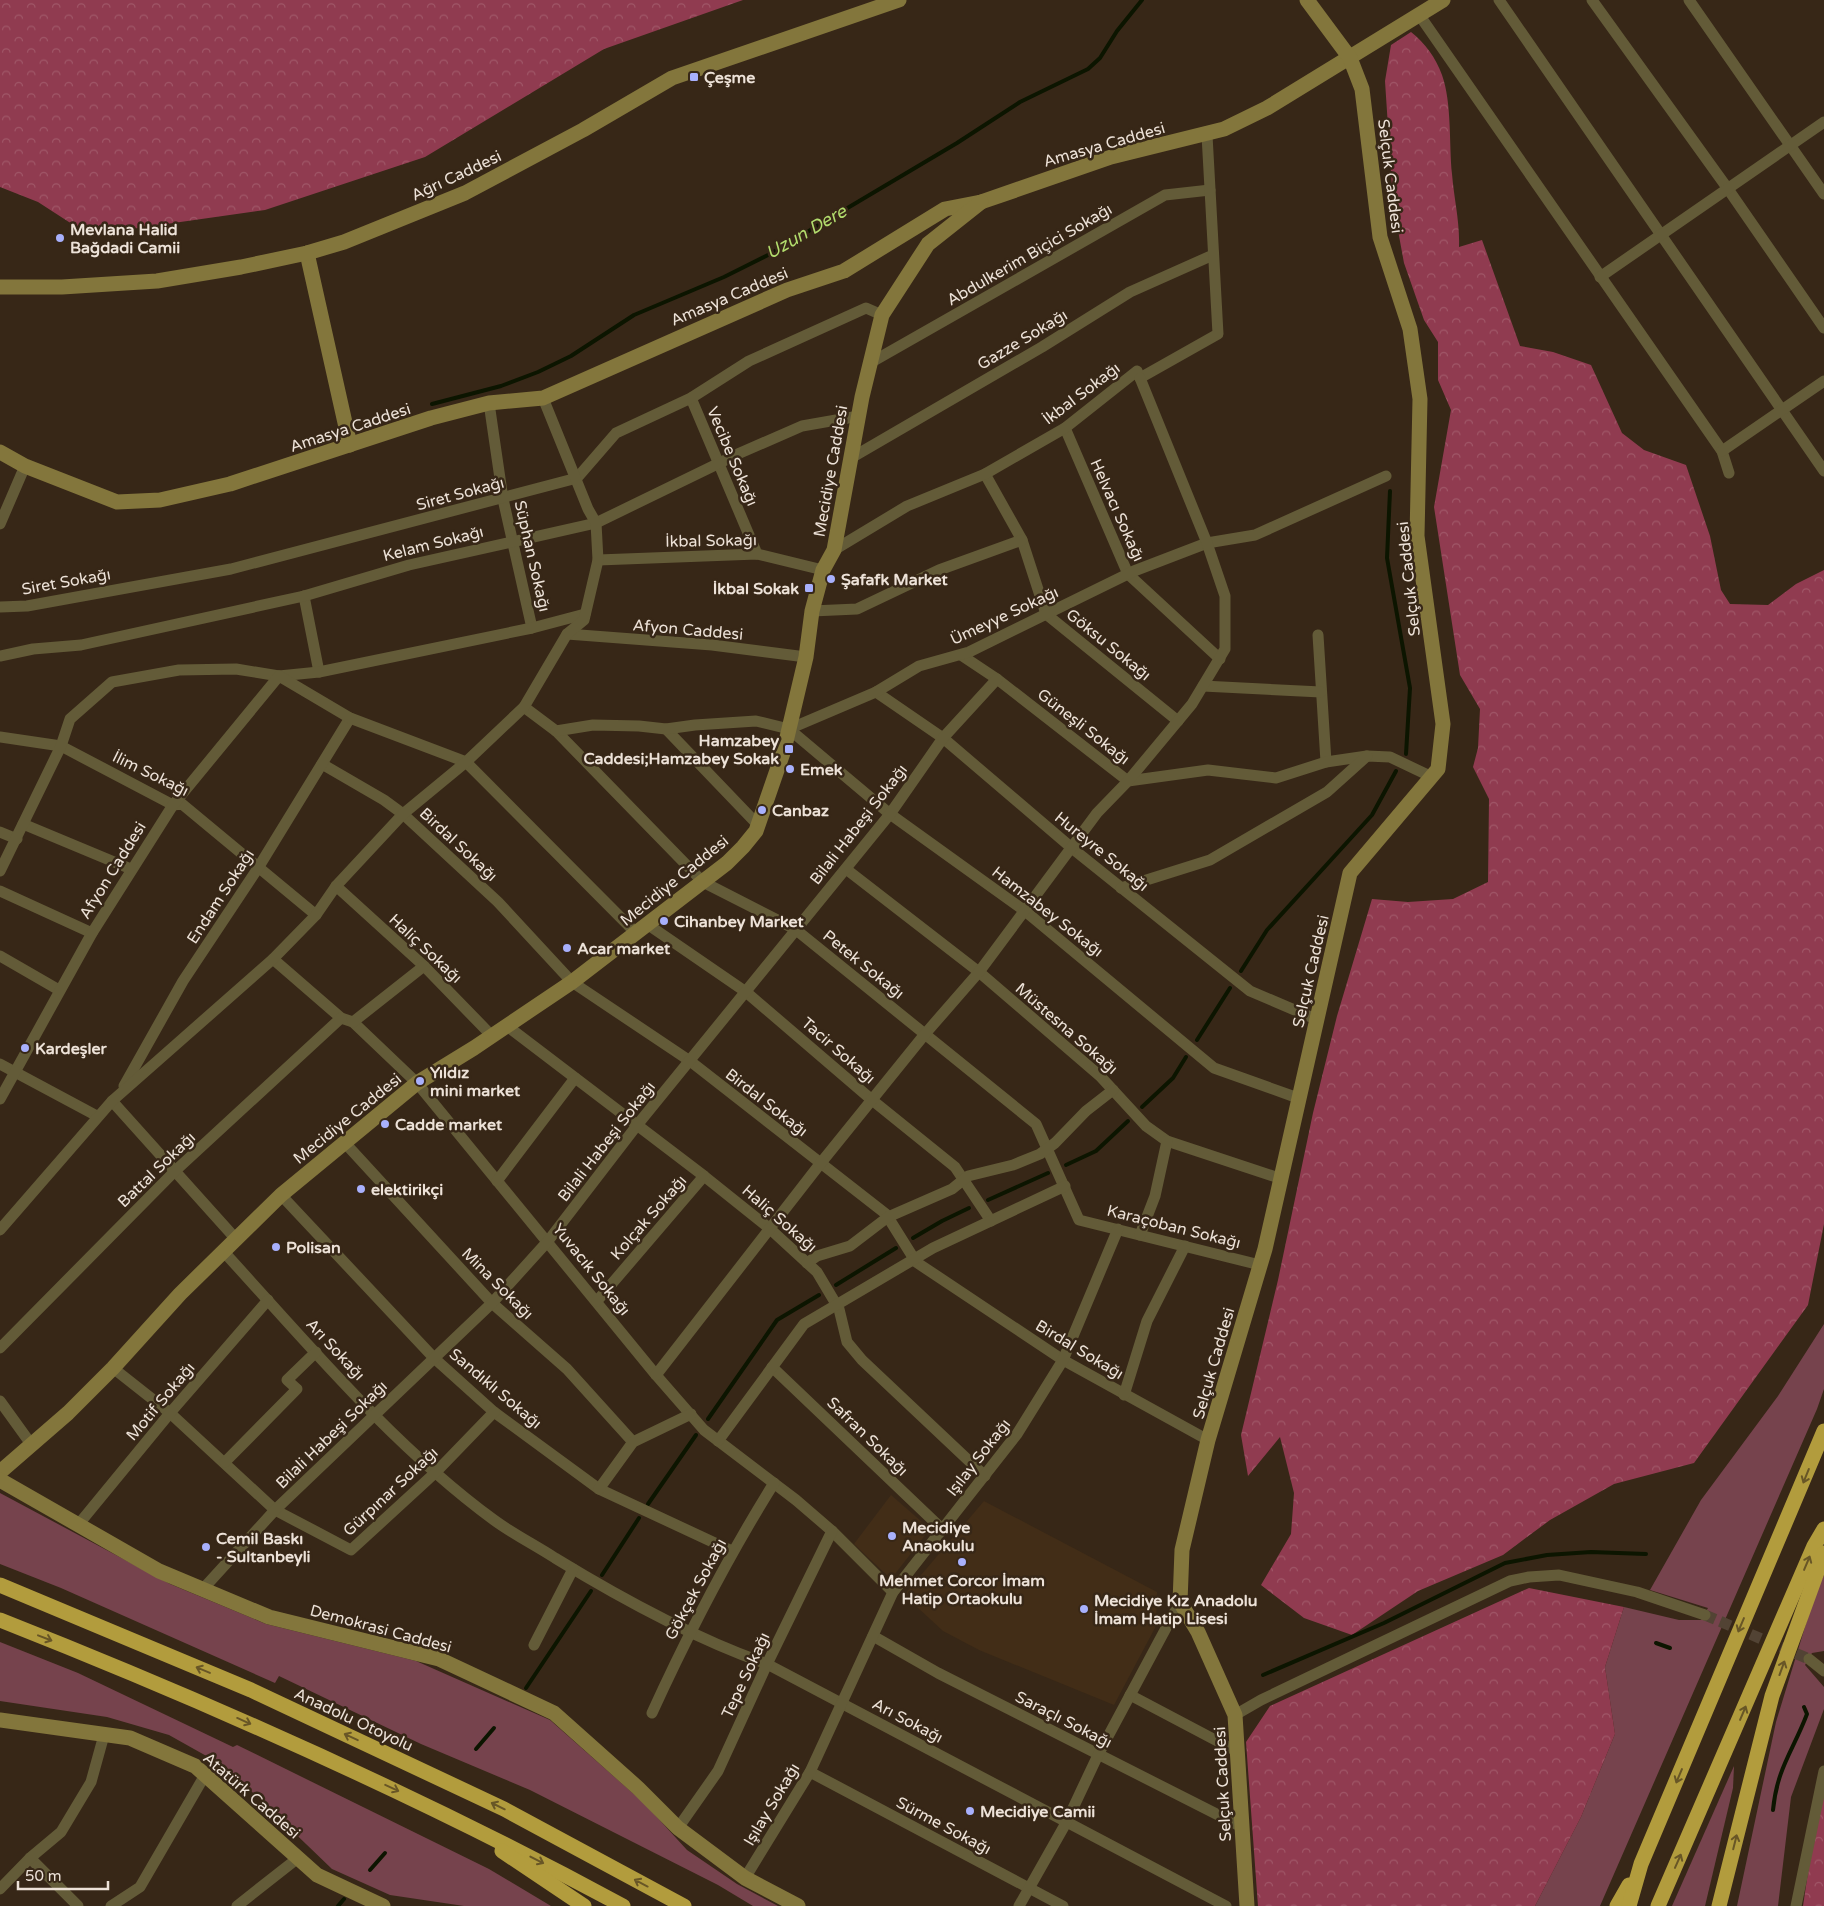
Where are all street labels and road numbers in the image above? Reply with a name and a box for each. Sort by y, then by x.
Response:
street label: Amasya Caddesi [1041,118,1168,172]
street label: Selçuk Caddesi [1373,118,1407,234]
street label: Ağrı Caddesi [408,146,505,205]
street label: Abdulkerim Biçici Sokağı [943,199,1116,310]
street label: Amasya Caddesi [668,263,791,331]
street label: Gazze Sokağı [974,305,1071,375]
street label: İkbal Sokağı [1039,358,1124,429]
street label: Amasya Caddesi [287,399,413,457]
street label: Vecibe Sokağı [702,404,762,509]
street label: Mecidiye Caddesi [810,404,852,539]
street label: Helvacı Sokağı [1086,456,1149,565]
street label: Siret Sokağı [414,473,506,515]
street label: Süphan Sokağı [510,499,555,614]
street label: Selçuk Caddesi [1393,521,1425,637]
street label: Kelam Sokağı [381,522,486,566]
street label: İkbal Sokağı [665,530,757,552]
street label: Siret Sokağı [20,564,112,600]
street label: Ümeyye Sokağı [947,582,1062,650]
street label: Göksu Sokağı [1062,605,1155,685]
street label: Afyon Caddesi [632,615,744,645]
street label: Güneşli Sokağı [1033,685,1134,769]
street label: İlim Sokağı [109,747,192,801]
street label: Bilali Habeşi Sokağı [806,760,912,889]
street label: Birdal Sokağı [415,804,501,886]
street label: Hureyre Sokağı [1050,808,1153,896]
street label: Afyon Caddesi [75,818,151,923]
street label: Mecidiye Caddesi [616,831,733,931]
street label: Endam Sokağı [183,845,259,948]
street label: Hamzabey Sokağı [988,862,1107,961]
street label: Haliç Sokağı [385,910,466,988]
street label: Selçuk Caddesi [1288,913,1334,1030]
street label: Petek Sokağı [819,926,908,1004]
street label: Müstesna Sokağı [1011,979,1122,1079]
street label: Tacir Sokağı [797,1013,879,1088]
street label: Birdal Sokağı [721,1064,812,1141]
street label: Mecidiye Caddesi [289,1069,406,1169]
street label: Bilali Habeşi Sokağı [554,1077,660,1206]
street label: Battal Sokağı [114,1128,200,1212]
street label: Kolçak Sokağı [606,1171,691,1264]
street label: Haliç Sokağı [738,1181,821,1257]
street label: Karaçoban Sokağı [1105,1201,1243,1253]
street label: Yuvacık Sokağı [548,1219,635,1320]
street label: Mina Sokağı [457,1244,537,1324]
street label: Selçuk Caddesi [1188,1305,1239,1421]
street label: Arı Sokağı [302,1315,369,1385]
street label: Birdal Sokağı [1032,1316,1127,1384]
street label: Sandıklı Sokağı [445,1344,546,1433]
street label: Motif Sokağı [122,1358,199,1445]
street label: Bilali Habeşi Sokağı [272,1376,392,1493]
street label: Safran Sokağı [823,1393,912,1480]
street label: Işılay Sokağı [942,1415,1015,1500]
street label: Gürpınar Sokağı [339,1443,442,1541]
street label: Gökçek Sokağı [661,1535,731,1644]
street label: Demokrasi Caddesi [308,1600,454,1658]
street label: Tepe Sokağı [717,1629,774,1721]
street label: Anadolu Otoyolu [291,1684,416,1756]
street label: Saraçlı Sokağı [1012,1687,1115,1753]
street label: Arı Sokağı [869,1694,946,1748]
street label: Selçuk Caddesi [1210,1726,1236,1842]
street label: Atatürk Caddesi [199,1748,304,1843]
street label: Işılay Sokağı [739,1760,804,1849]
street label: Sürme Sokağı [893,1792,994,1859]

